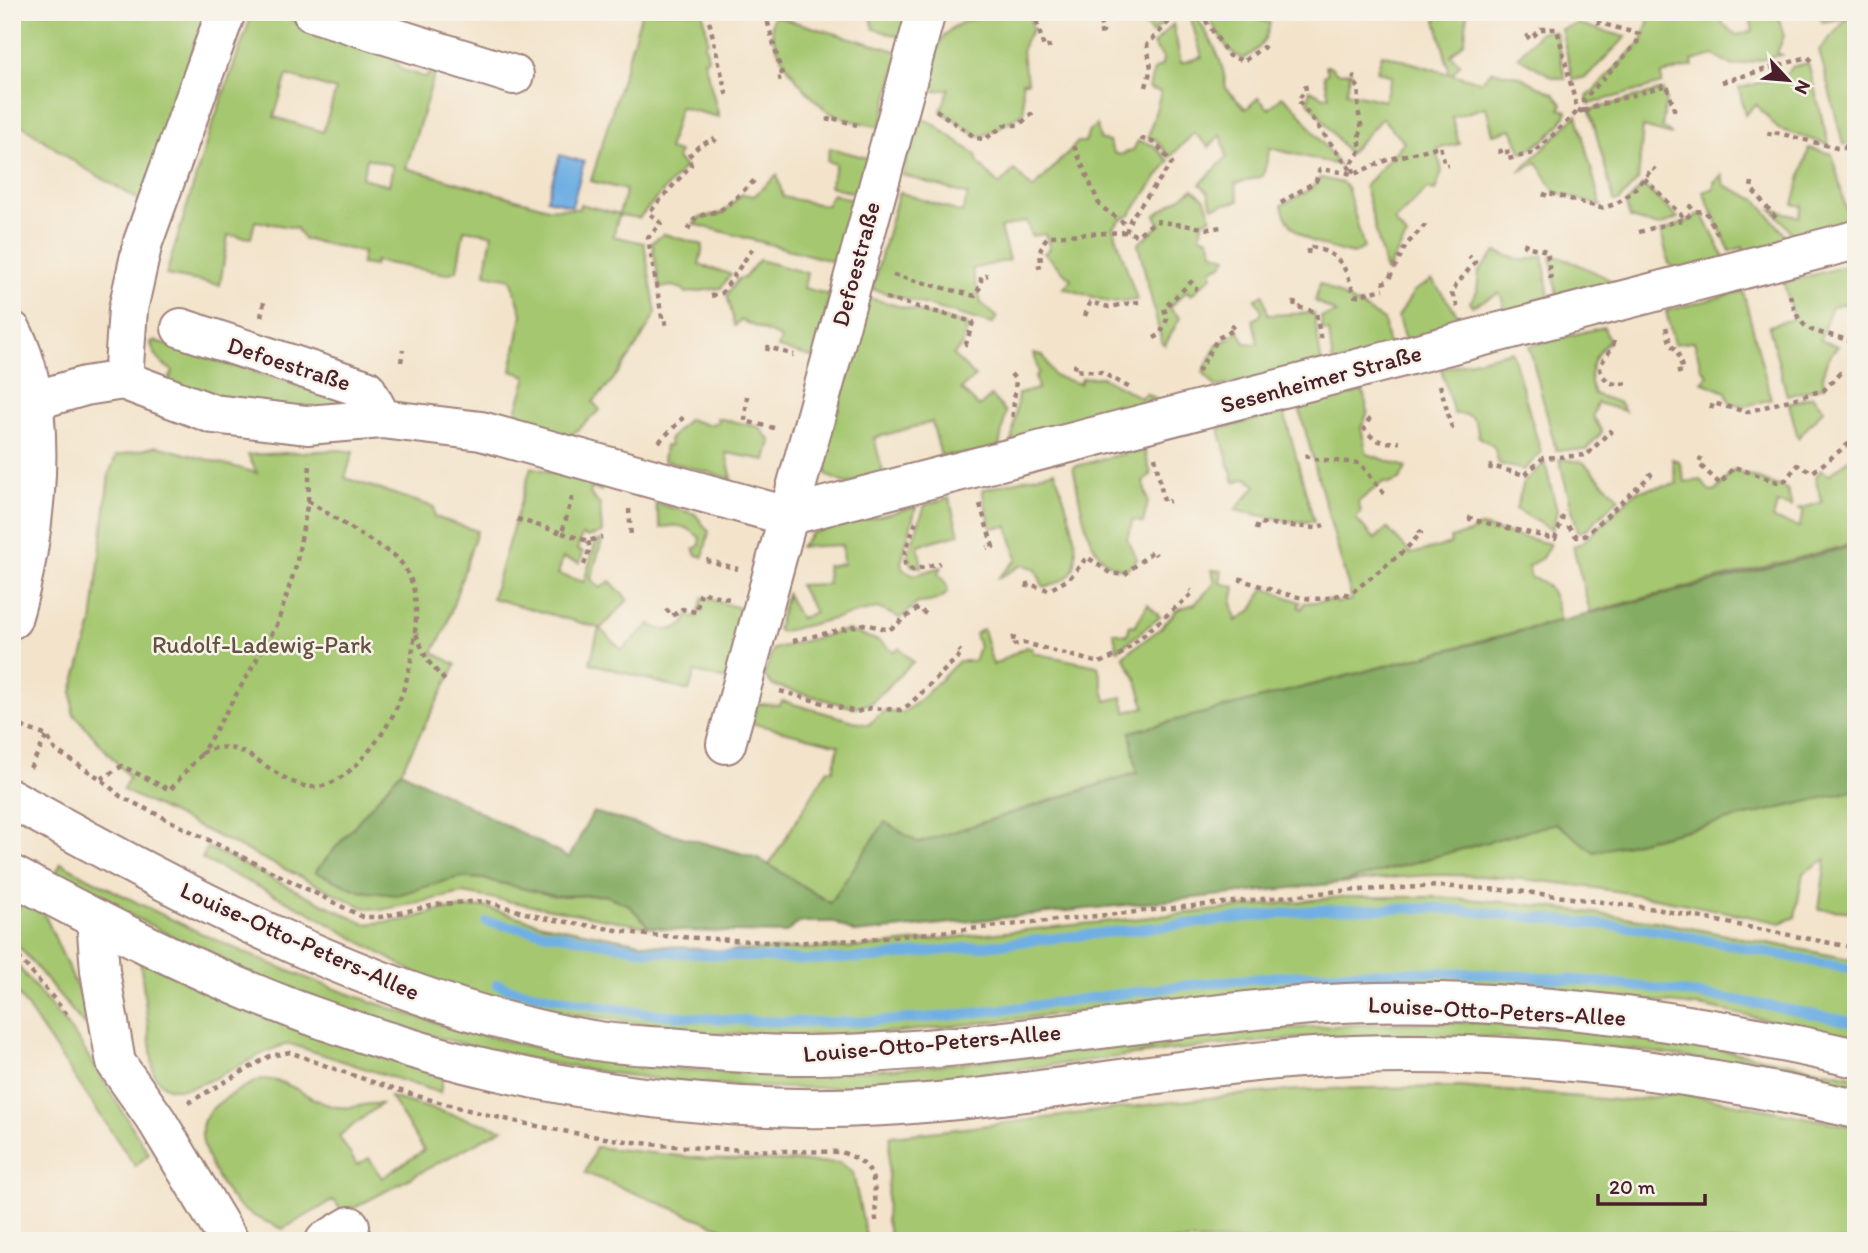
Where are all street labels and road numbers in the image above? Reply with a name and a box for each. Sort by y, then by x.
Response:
street label: Defoestraße [825,198,886,329]
street label: Defoestraße [224,330,355,397]
street label: Sesenheimer Straße [1217,338,1425,419]
street label: Louise-Otto-Peters-Allee [176,875,424,1006]
street label: Louise-Otto-Peters-Allee [1367,989,1627,1032]
street label: Louise-Otto-Peters-Allee [802,1017,1062,1068]

